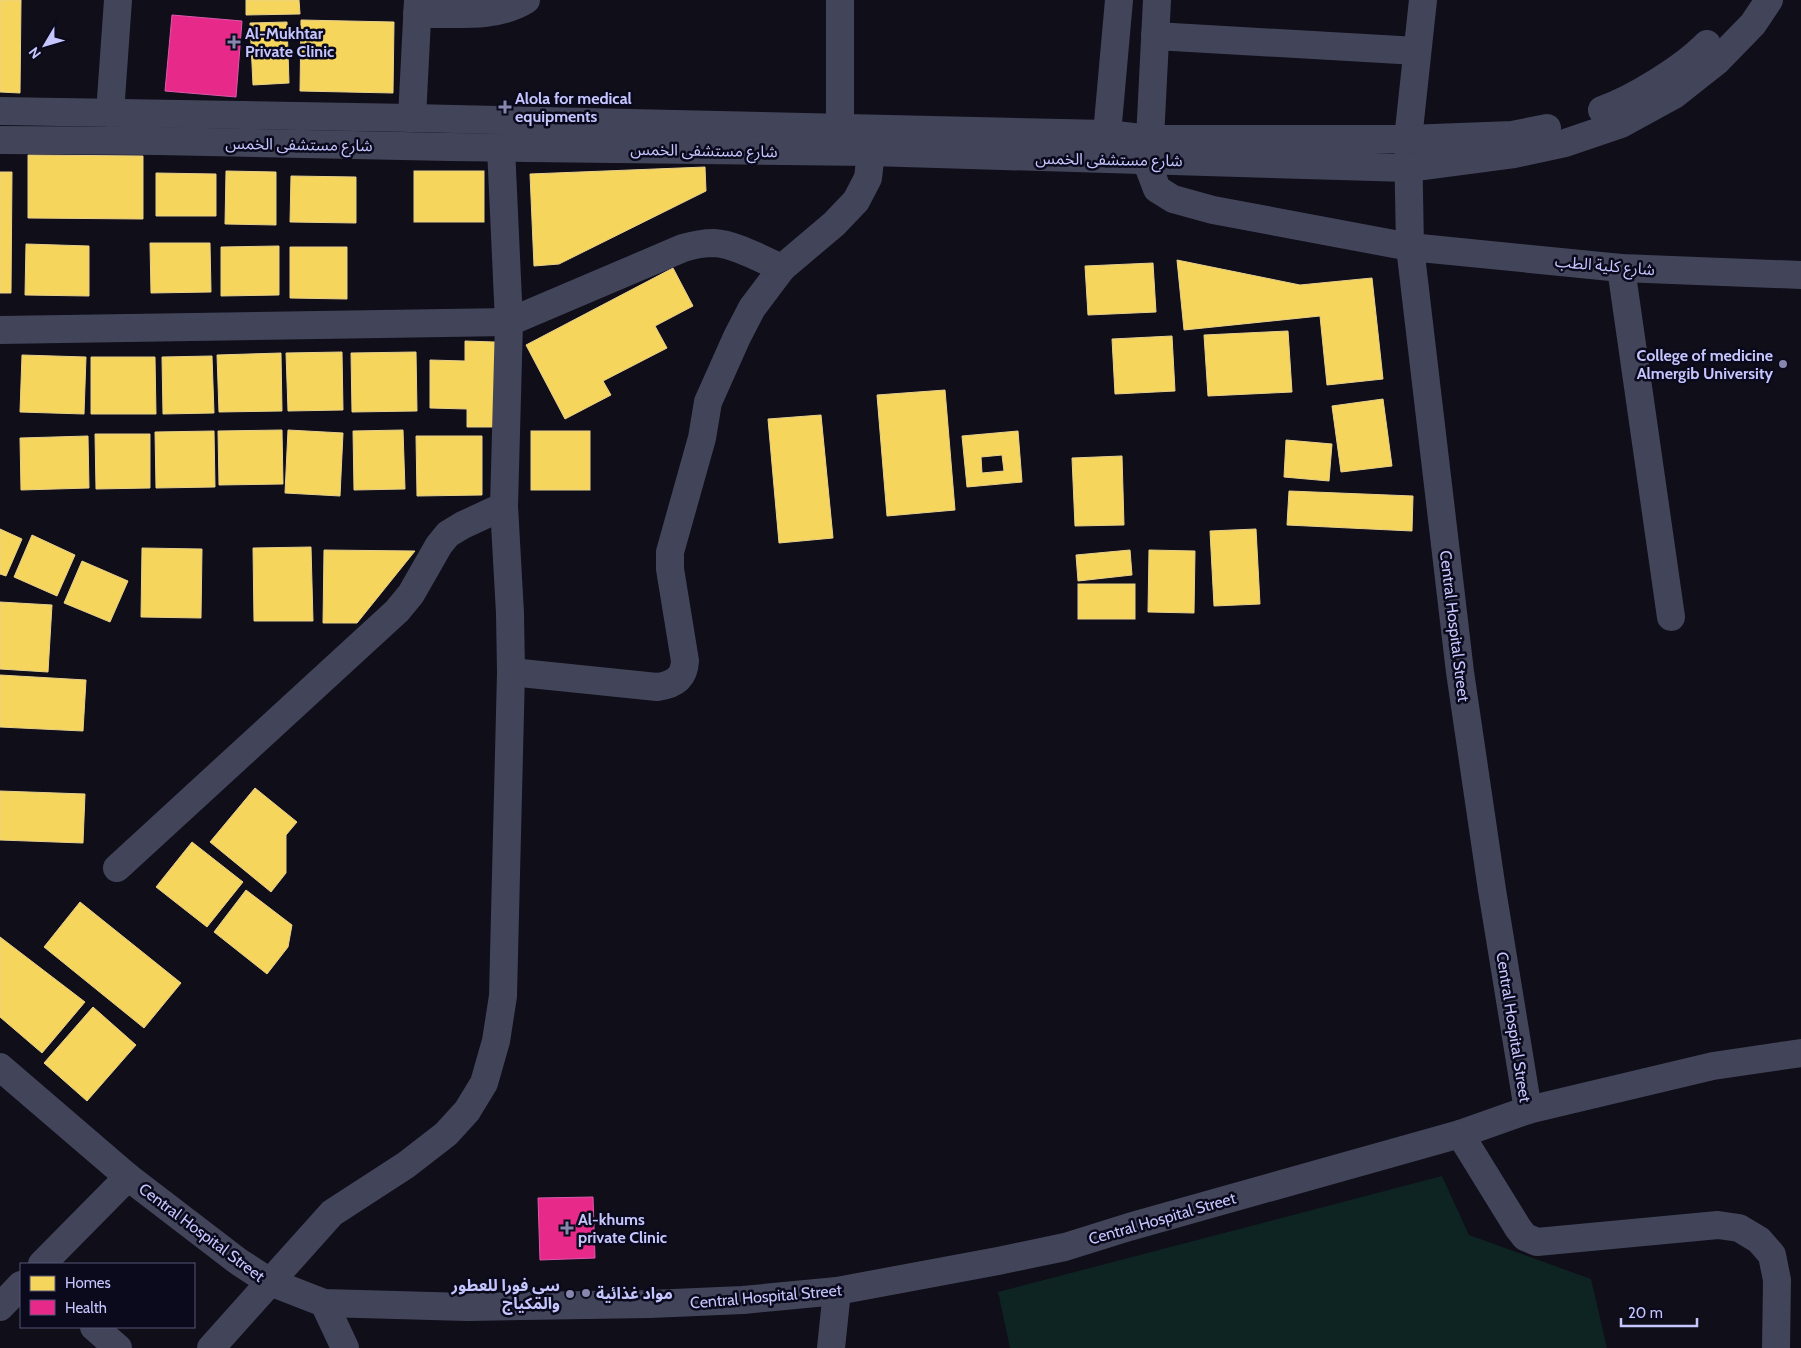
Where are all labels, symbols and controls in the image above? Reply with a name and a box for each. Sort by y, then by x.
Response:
north arrow [20,20,70,70]
place label: Al-Mukhtar Private Clinic [245,24,334,61]
marker: Al-Mukhtar Private Clinic [227,35,241,49]
text: N [25,44,45,62]
place label: Alola for medical equipments [515,89,632,126]
marker: Alola for medical equipments [499,101,511,113]
street label: شارع مستشفى الخمس [225,134,373,158]
street label: شارع مستشفى الخمس [630,140,778,164]
street label: شارع مستشفى الخمس [1035,149,1183,173]
street label: شارع كلية الطب [1554,252,1656,282]
place label: College of medicine Almergib University [1637,346,1773,383]
marker: College of medicine Almergib University [1777,358,1789,370]
street label: Central Hospital Street [1436,549,1473,703]
street label: Central Hospital Street [1492,950,1535,1104]
street label: Central Hospital Street [135,1179,269,1286]
street label: Central Hospital Street [1086,1188,1239,1249]
place label: Al-khums private Clinic [578,1210,667,1247]
marker: Al-khums private Clinic [560,1221,574,1235]
legend [20,1263,195,1328]
text: Homes [65,1274,111,1292]
place label: سي فورا للعطور والمكياج [451,1276,560,1315]
street label: Central Hospital Street [689,1280,843,1313]
place label: مواد غذائية [596,1284,673,1303]
marker: مواد غذائية [580,1287,592,1299]
marker: سي فورا للعطور والمكياج [564,1288,576,1300]
scale bar [1621,1296,1697,1328]
text: Health [65,1299,107,1317]
text: 20 m [1628,1304,1663,1322]

